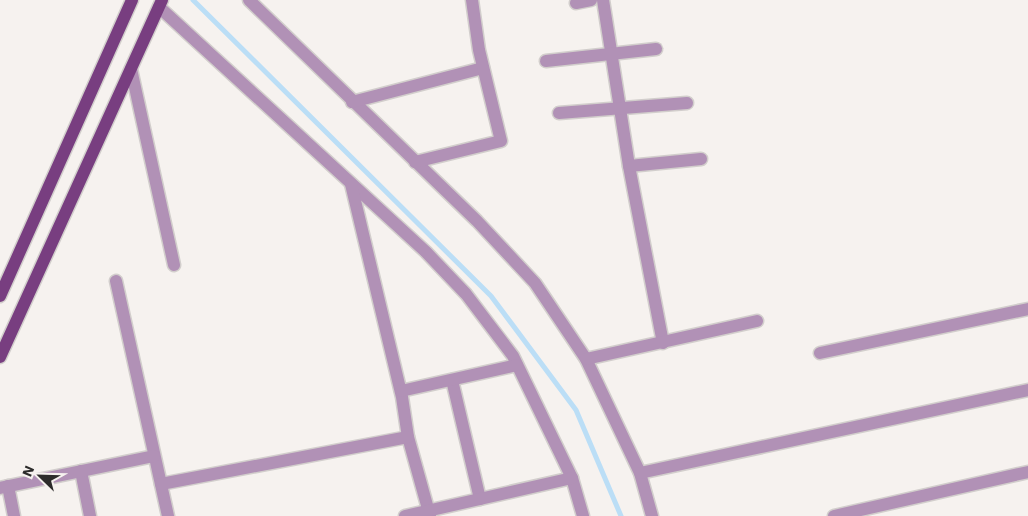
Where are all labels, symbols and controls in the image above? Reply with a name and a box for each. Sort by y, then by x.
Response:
north arrow [15,451,65,501]
text: N [19,463,37,479]

